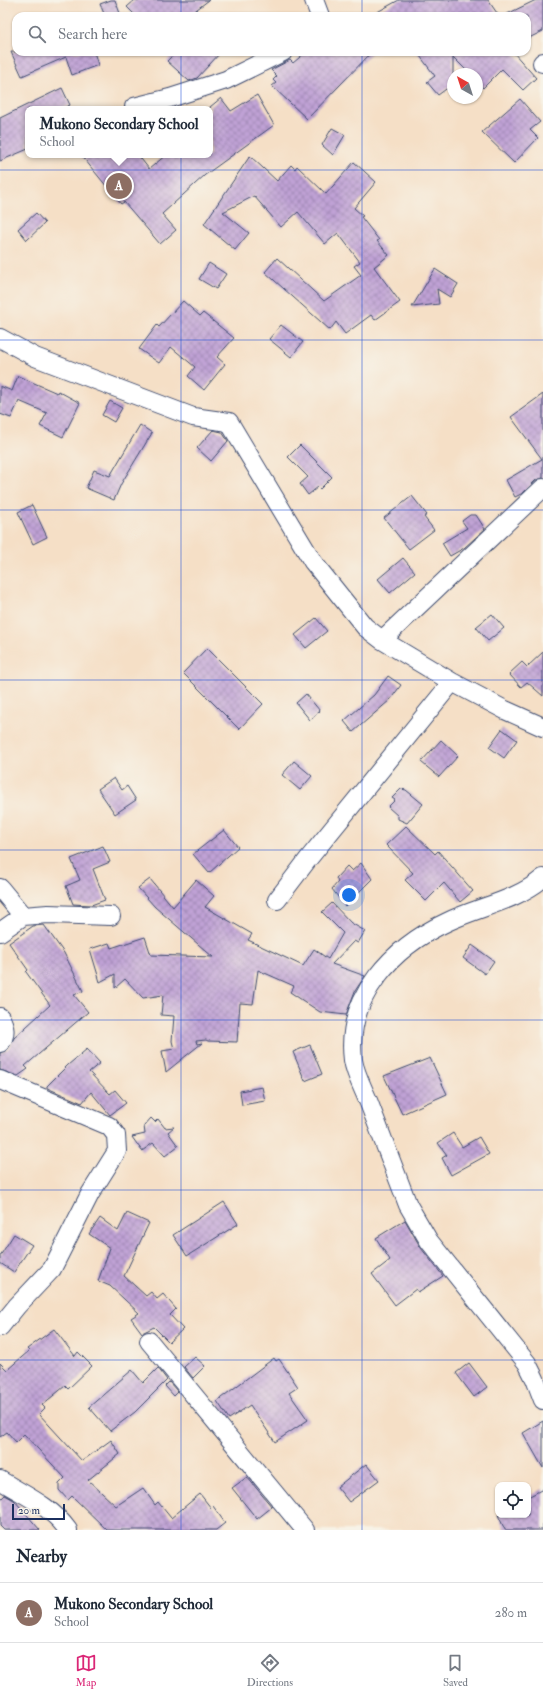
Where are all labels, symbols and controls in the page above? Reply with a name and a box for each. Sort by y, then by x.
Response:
search box [12,12,531,56]
icon: search [26,23,48,45]
text: Search here [58,25,127,44]
north arrow [447,68,483,104]
popup [25,106,213,158]
text: Mukono Secondary School [39,115,199,134]
text: School [39,134,75,150]
pin: A [106,171,132,201]
your location [339,885,359,905]
map controls [495,1482,531,1518]
button: locate [495,1482,531,1518]
scale bar [12,1502,65,1521]
text: 20 m [18,1504,40,1517]
text: Nearby [16,1546,67,1567]
text: Mukono Secondary School [54,1595,213,1614]
text: A [25,1605,33,1621]
text: 280 m [495,1605,527,1621]
text: School [54,1614,89,1630]
tab: Map [75,1652,97,1689]
tab: Directions [247,1652,293,1689]
tab: Saved [443,1652,468,1689]

